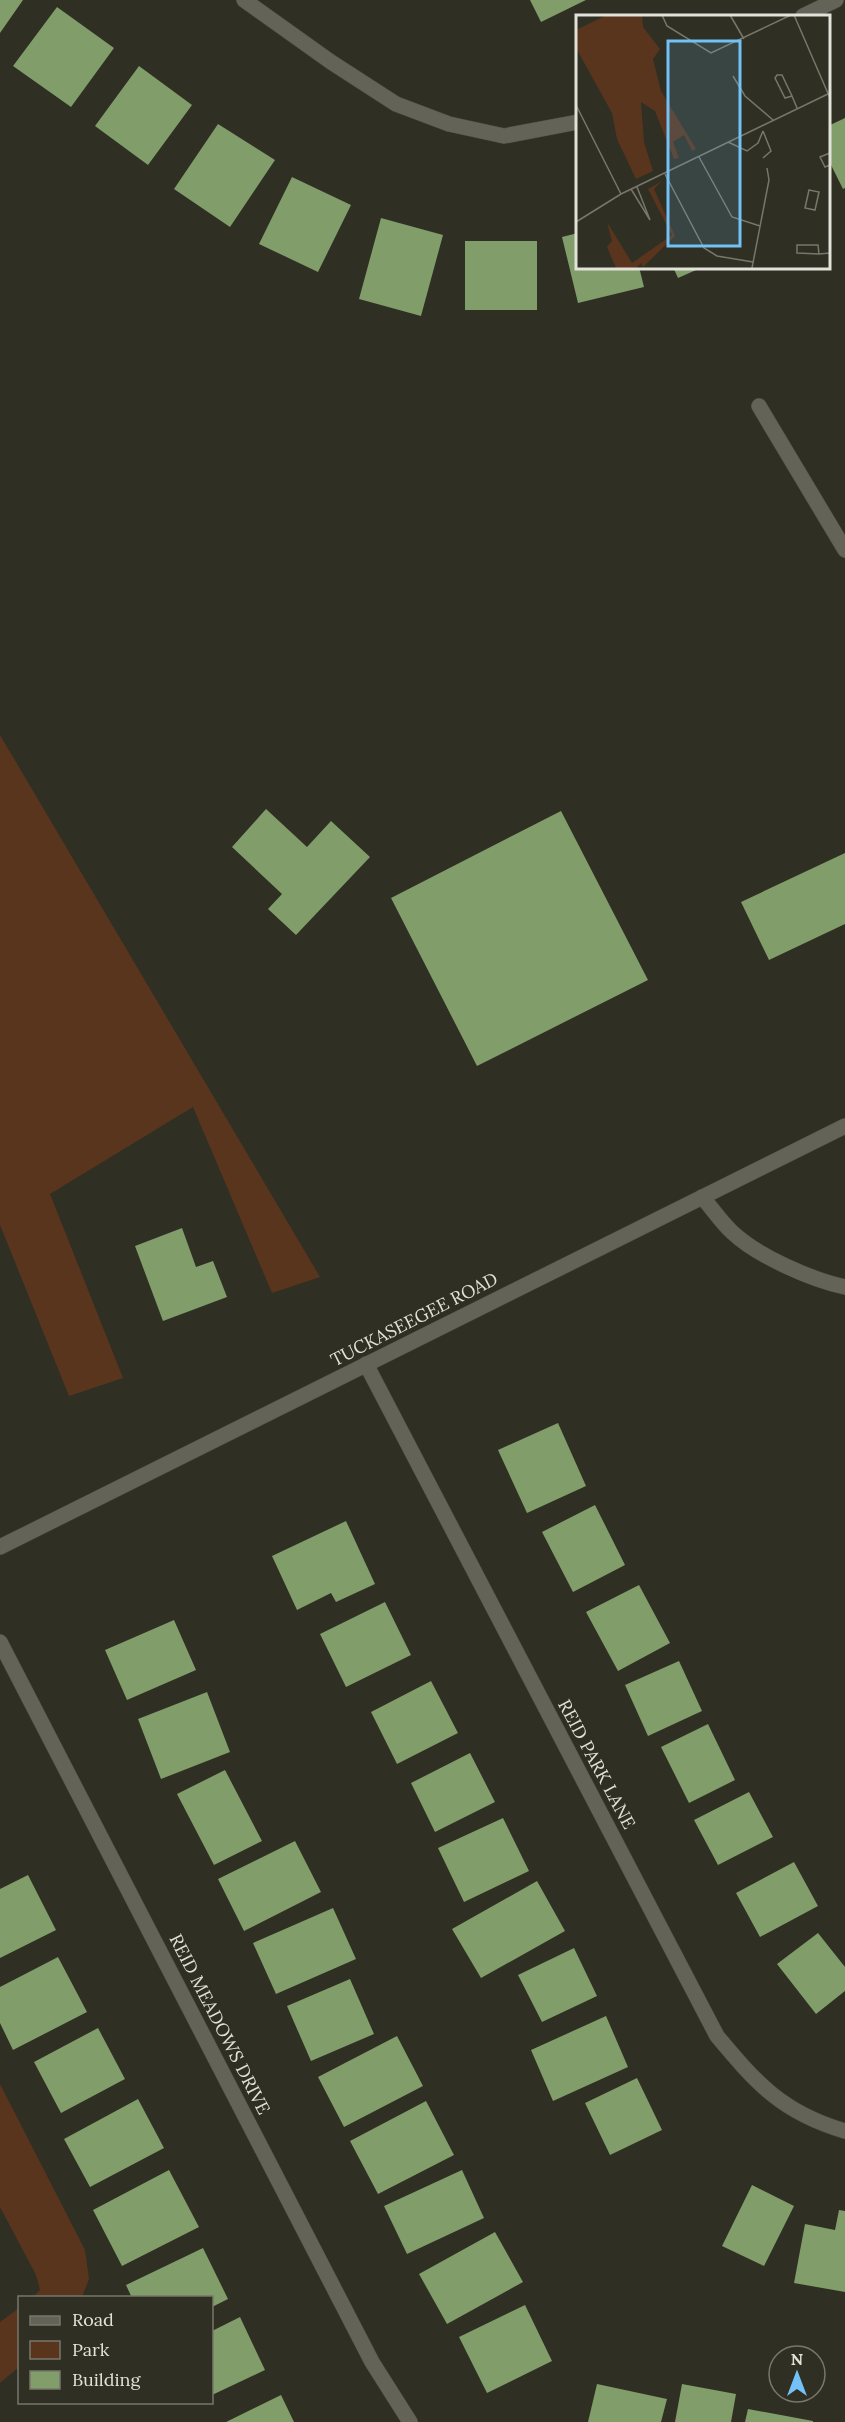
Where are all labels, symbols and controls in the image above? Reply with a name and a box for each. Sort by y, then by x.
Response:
inset map [576,15,830,268]
street label: TUCKASEEGEE ROAD [327,1267,501,1371]
street label: REID PARK LANE [553,1695,641,1833]
street label: REID MEADOWS DRIVE [164,1930,276,2118]
legend [18,2296,213,2404]
text: Road [72,2308,114,2331]
text: Park [72,2338,110,2361]
north arrow [767,2344,827,2404]
text: N [791,2349,803,2369]
text: Building [72,2368,142,2391]

